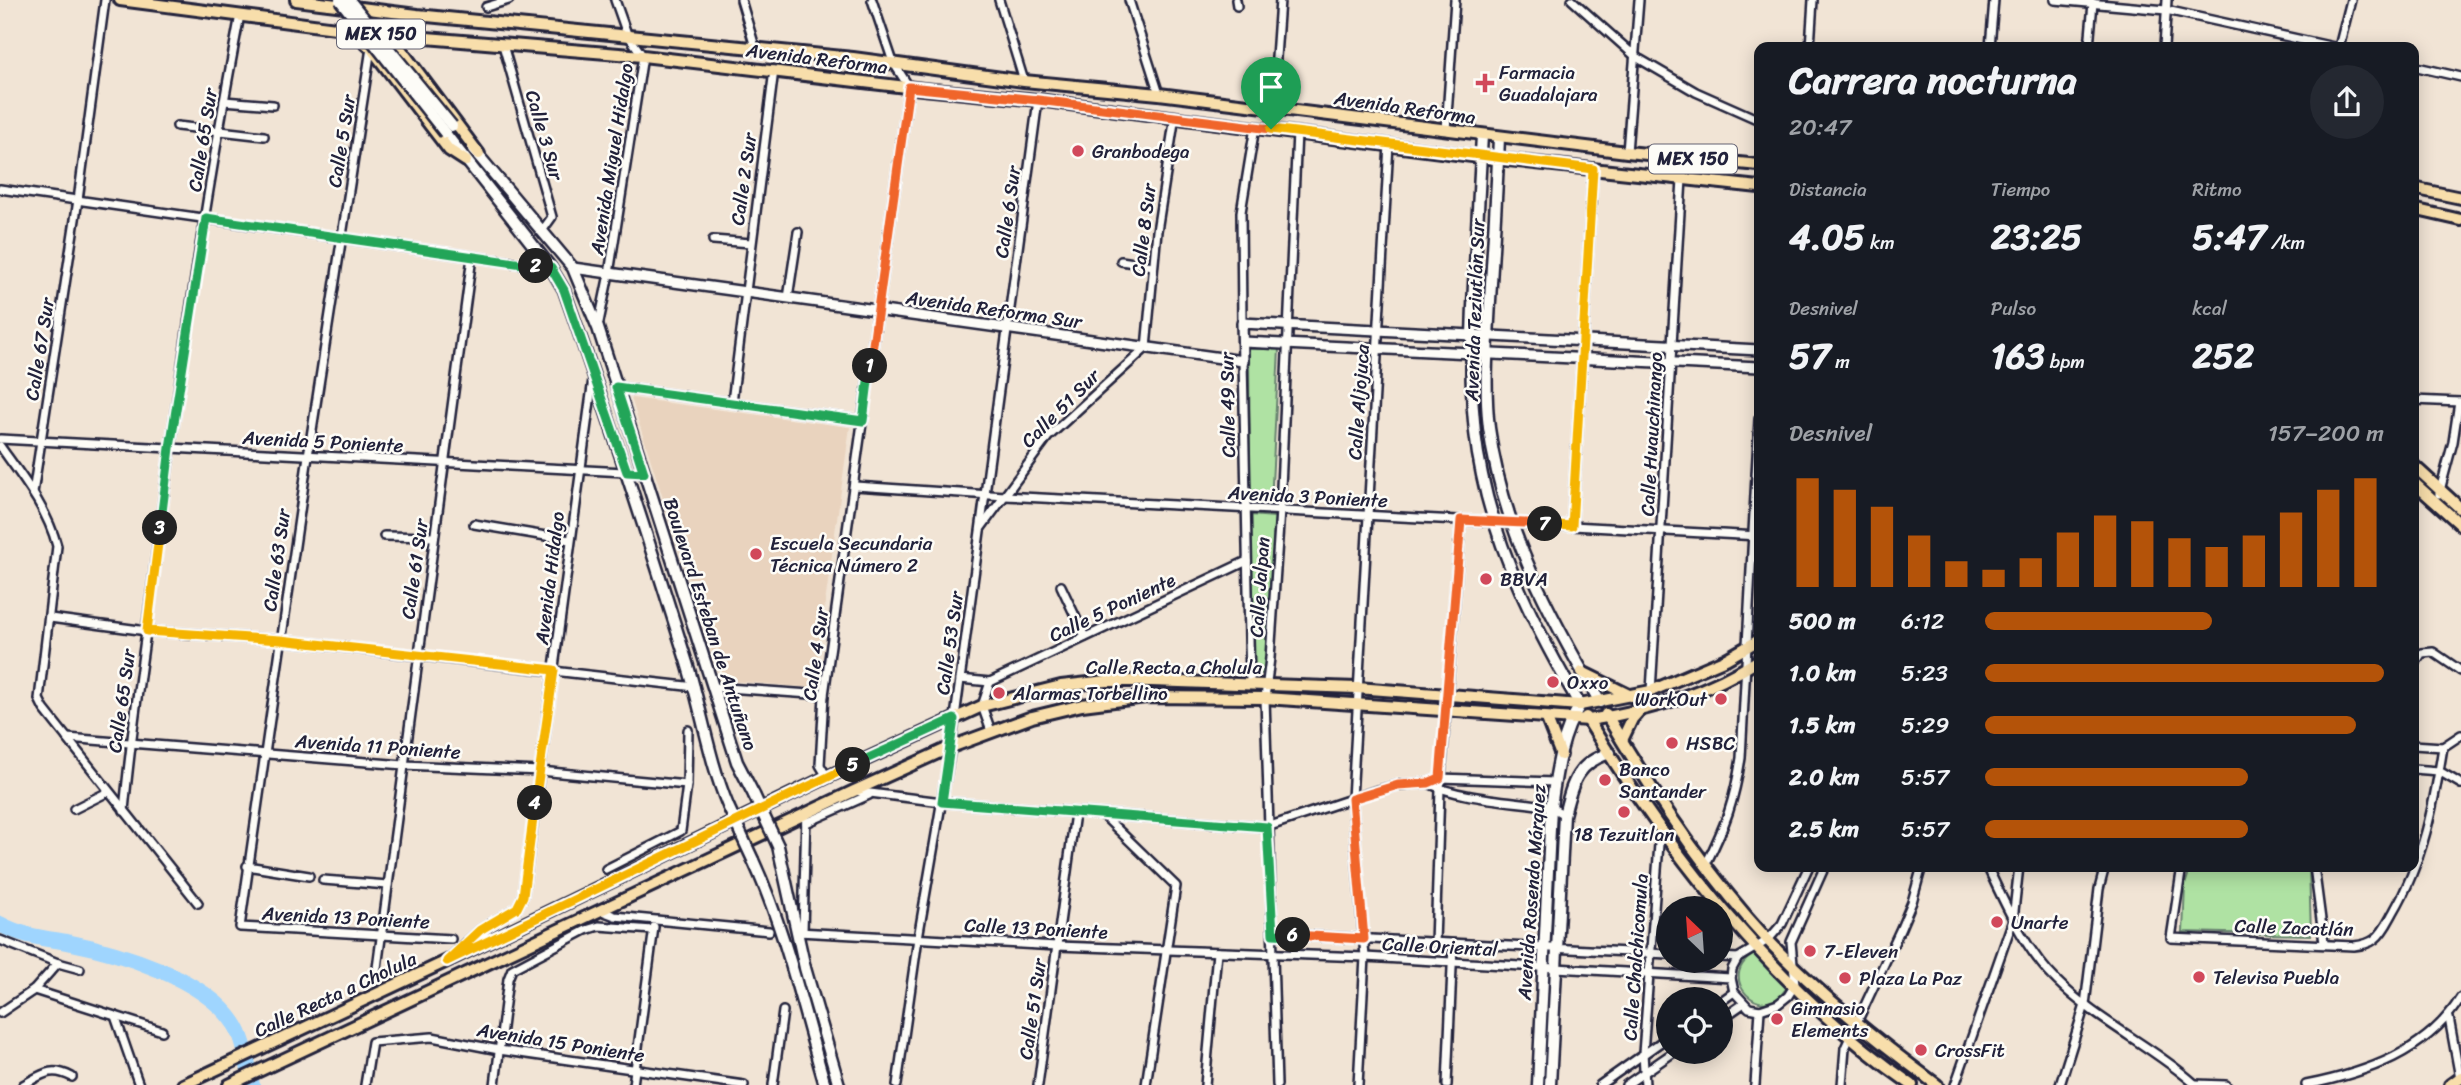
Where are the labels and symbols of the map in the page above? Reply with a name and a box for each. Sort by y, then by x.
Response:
road number: MEX 150 [337,19,425,48]
street label: Avenida Reforma [743,33,890,84]
place label: Farmacia Guadalajara [1499,56,1598,111]
pin [1241,57,1301,129]
street label: Avenida Miguel Hidalgo [580,61,643,258]
marker: Farmacia Guadalajara [1477,75,1493,91]
street label: Avenida Reforma [1331,81,1478,134]
street label: Calle 65 Sur [178,85,227,194]
street label: Calle 3 Sur [516,86,573,185]
street label: Calle 5 Sur [318,91,365,190]
street label: Calle 2 Sur [721,130,766,227]
place label: Granbodega [1092,135,1190,168]
marker: Granbodega [1070,143,1086,159]
road number: MEX 150 [1649,144,1737,174]
street label: Calle 6 Sur [985,163,1030,260]
street label: Calle 8 Sur [1121,181,1166,278]
street label: Avenida Teziutlán Sur [1455,217,1494,403]
pin: 2 [518,248,554,284]
street label: Avenida Reforma Sur [903,281,1085,338]
street label: Calle 67 Sur [15,294,64,403]
street label: Calle Aljojuca [1338,343,1379,461]
pin: 1 [852,348,888,384]
street label: Calle 49 Sur [1210,351,1245,458]
street label: Calle Huauchinango [1631,351,1672,517]
street label: Calle 51 Sur [1013,360,1109,456]
street label: Avenida 5 Poniente [241,421,404,462]
street label: Avenida 3 Poniente [1226,476,1389,517]
street label: Boulevard Esteban de Antuñano [654,493,767,755]
street label: Calle 63 Sur [253,506,300,613]
pin: 7 [1528,506,1562,542]
pin: 3 [142,510,178,546]
street label: Avenida Hidalgo [525,510,574,647]
street label: Calle 61 Sur [391,516,438,621]
place label: Escuela Secundaria Técnica Número 2 [770,527,933,582]
street label: Calle Jalpan [1240,536,1279,638]
marker: Escuela Secundaria Técnica Número 2 [748,546,764,562]
place label: BBVA [1500,563,1548,596]
street label: Calle 5 Poniente [1043,564,1181,651]
marker: BBVA [1478,571,1494,587]
street label: Calle 53 Sur [926,588,973,697]
street label: Calle 4 Sur [793,604,839,703]
street label: Calle 65 Sur [98,646,145,755]
street label: Calle Recta a Cholula [1086,651,1263,684]
place label: Oxxo [1567,666,1609,699]
marker: Oxxo [1545,674,1561,690]
place label: Alarmas Torbellino [1012,677,1168,710]
place label: WorkOut [1635,683,1708,716]
marker: Alarmas Torbellino [991,685,1007,701]
marker: WorkOut [1713,691,1729,707]
street label: Avenida 11 Poniente [293,724,462,769]
place label: HSBC [1686,727,1736,760]
marker: HSBC [1664,735,1680,751]
pin: 5 [836,748,870,782]
place label: Banco Santander [1619,753,1707,808]
marker: Banco Santander [1597,772,1613,788]
street label: Avenida Rosendo Márquez [1507,782,1556,1002]
pin: 4 [518,786,552,820]
marker: 18 Tezuitlan [1616,804,1632,820]
place label: 18 Tezuitlan [1573,818,1675,851]
street label: Calle Chalchicomula [1613,872,1658,1042]
north arrow [1656,896,1732,973]
street label: Avenida 13 Poniente [260,897,431,938]
place label: Unarte [2011,906,2069,939]
street label: Calle 13 Poniente [963,908,1109,949]
street label: Calle Zacatlán [2234,909,2354,946]
marker: Unarte [1989,914,2005,930]
pin: 6 [1276,918,1310,953]
street label: Calle Oriental [1381,927,1499,966]
place label: 7-Eleven [1824,935,1898,968]
street label: Calle Recta a Cholula [248,942,422,1047]
marker: 7-Eleven [1802,943,1818,959]
street label: Calle 51 Sur [1009,955,1056,1062]
place label: Televisa Puebla [2213,961,2340,994]
place label: Plaza La Paz [1859,962,1963,995]
marker: Televisa Puebla [2191,969,2207,985]
marker: Plaza La Paz [1837,970,1853,986]
place label: Gimnasio Elements [1791,992,1869,1047]
marker: Gimnasio Elements [1769,1011,1785,1027]
street label: Avenida 15 Poniente [474,1013,647,1072]
place label: CrossFit [1935,1034,2005,1067]
marker: CrossFit [1913,1042,1929,1058]

